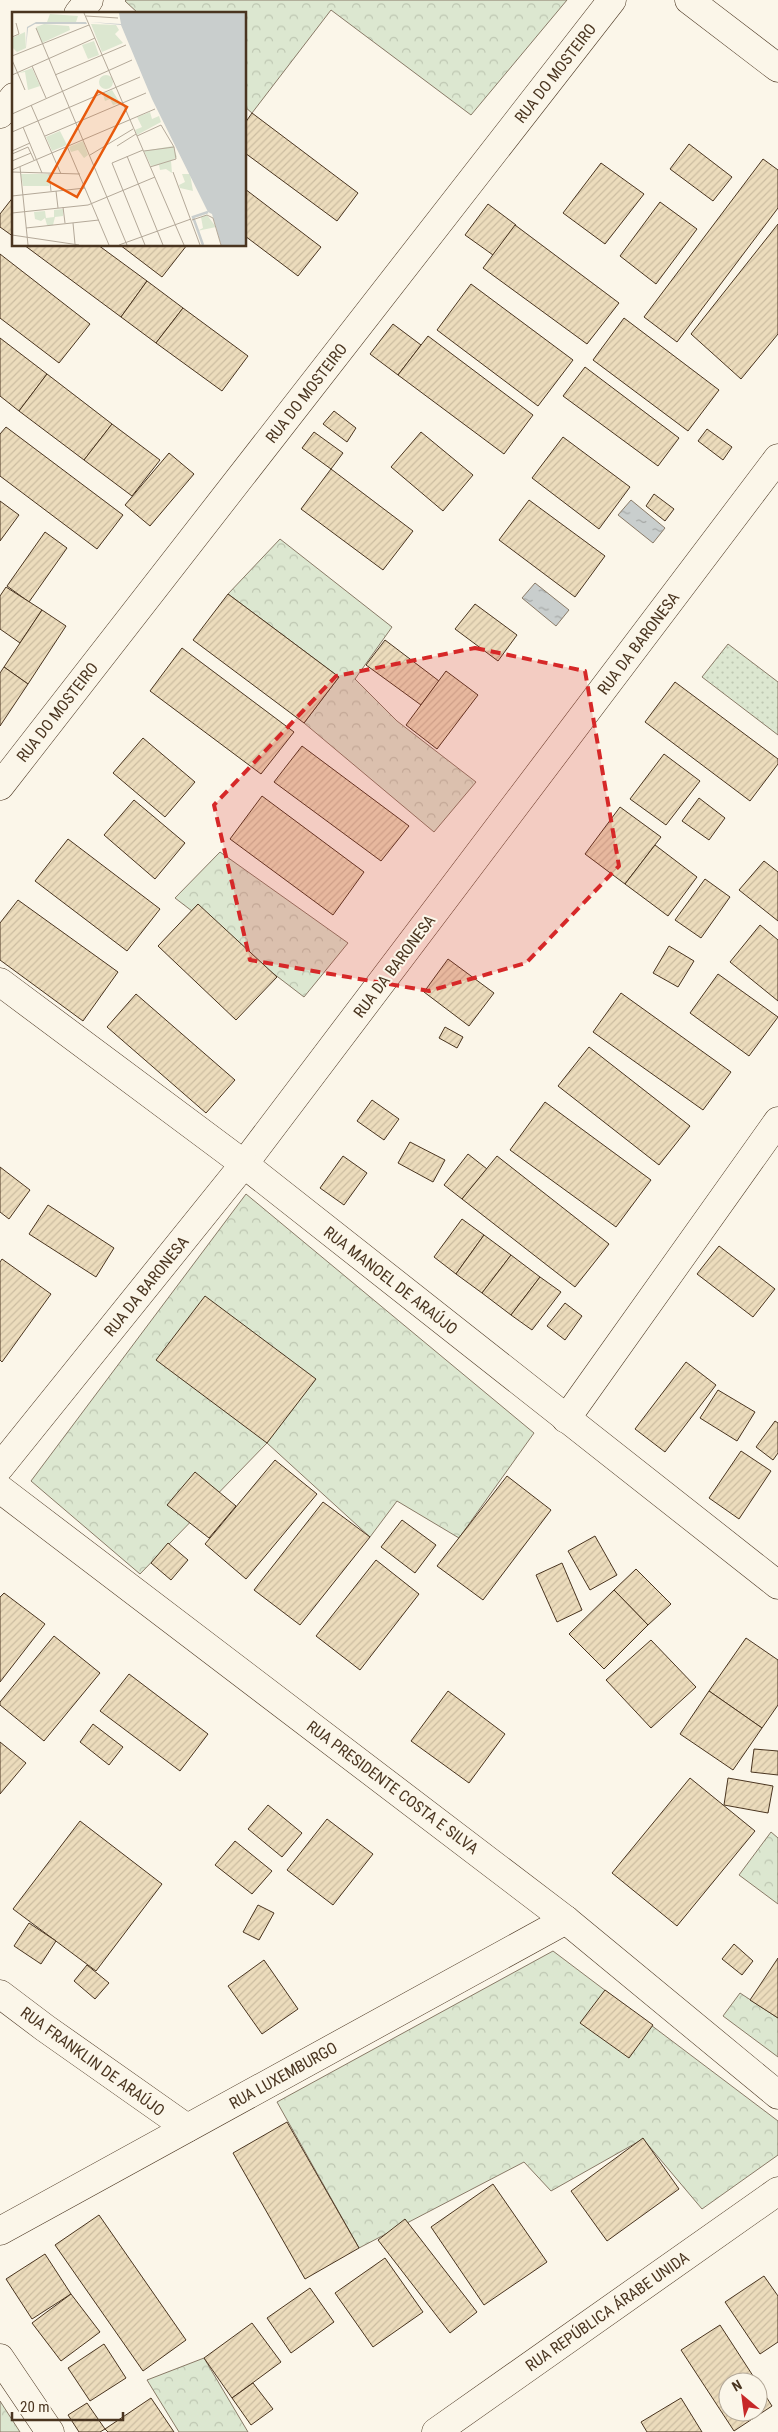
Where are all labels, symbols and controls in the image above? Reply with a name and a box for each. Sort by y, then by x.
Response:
inset map [12,12,246,246]
street label: RUA DO MOSTEIRO [511,20,600,127]
street label: RUA DO MOSTEIRO [262,340,351,447]
street label: RUA DA BARONESA [594,588,683,698]
street label: RUA DO MOSTEIRO [13,659,102,766]
street label: RUA DA BARONESA [350,911,439,1021]
street label: RUA MANOEL DE ARAÚJO [320,1222,461,1338]
street label: RUA DA BARONESA [100,1232,193,1340]
street label: RUA PRESIDENTE COSTA E SILVA [303,1717,482,1858]
street label: RUA FRANKLIN DE ARAÚJO [17,2003,168,2120]
street label: RUA LUXEMBURGO [226,2038,341,2113]
street label: RUA REPÚBLICA ÁRABE UNIDA [522,2248,693,2375]
north arrow [718,2372,768,2422]
text: N [729,2377,744,2395]
scale bar [12,2390,124,2422]
text: 20 m [20,2398,50,2416]

